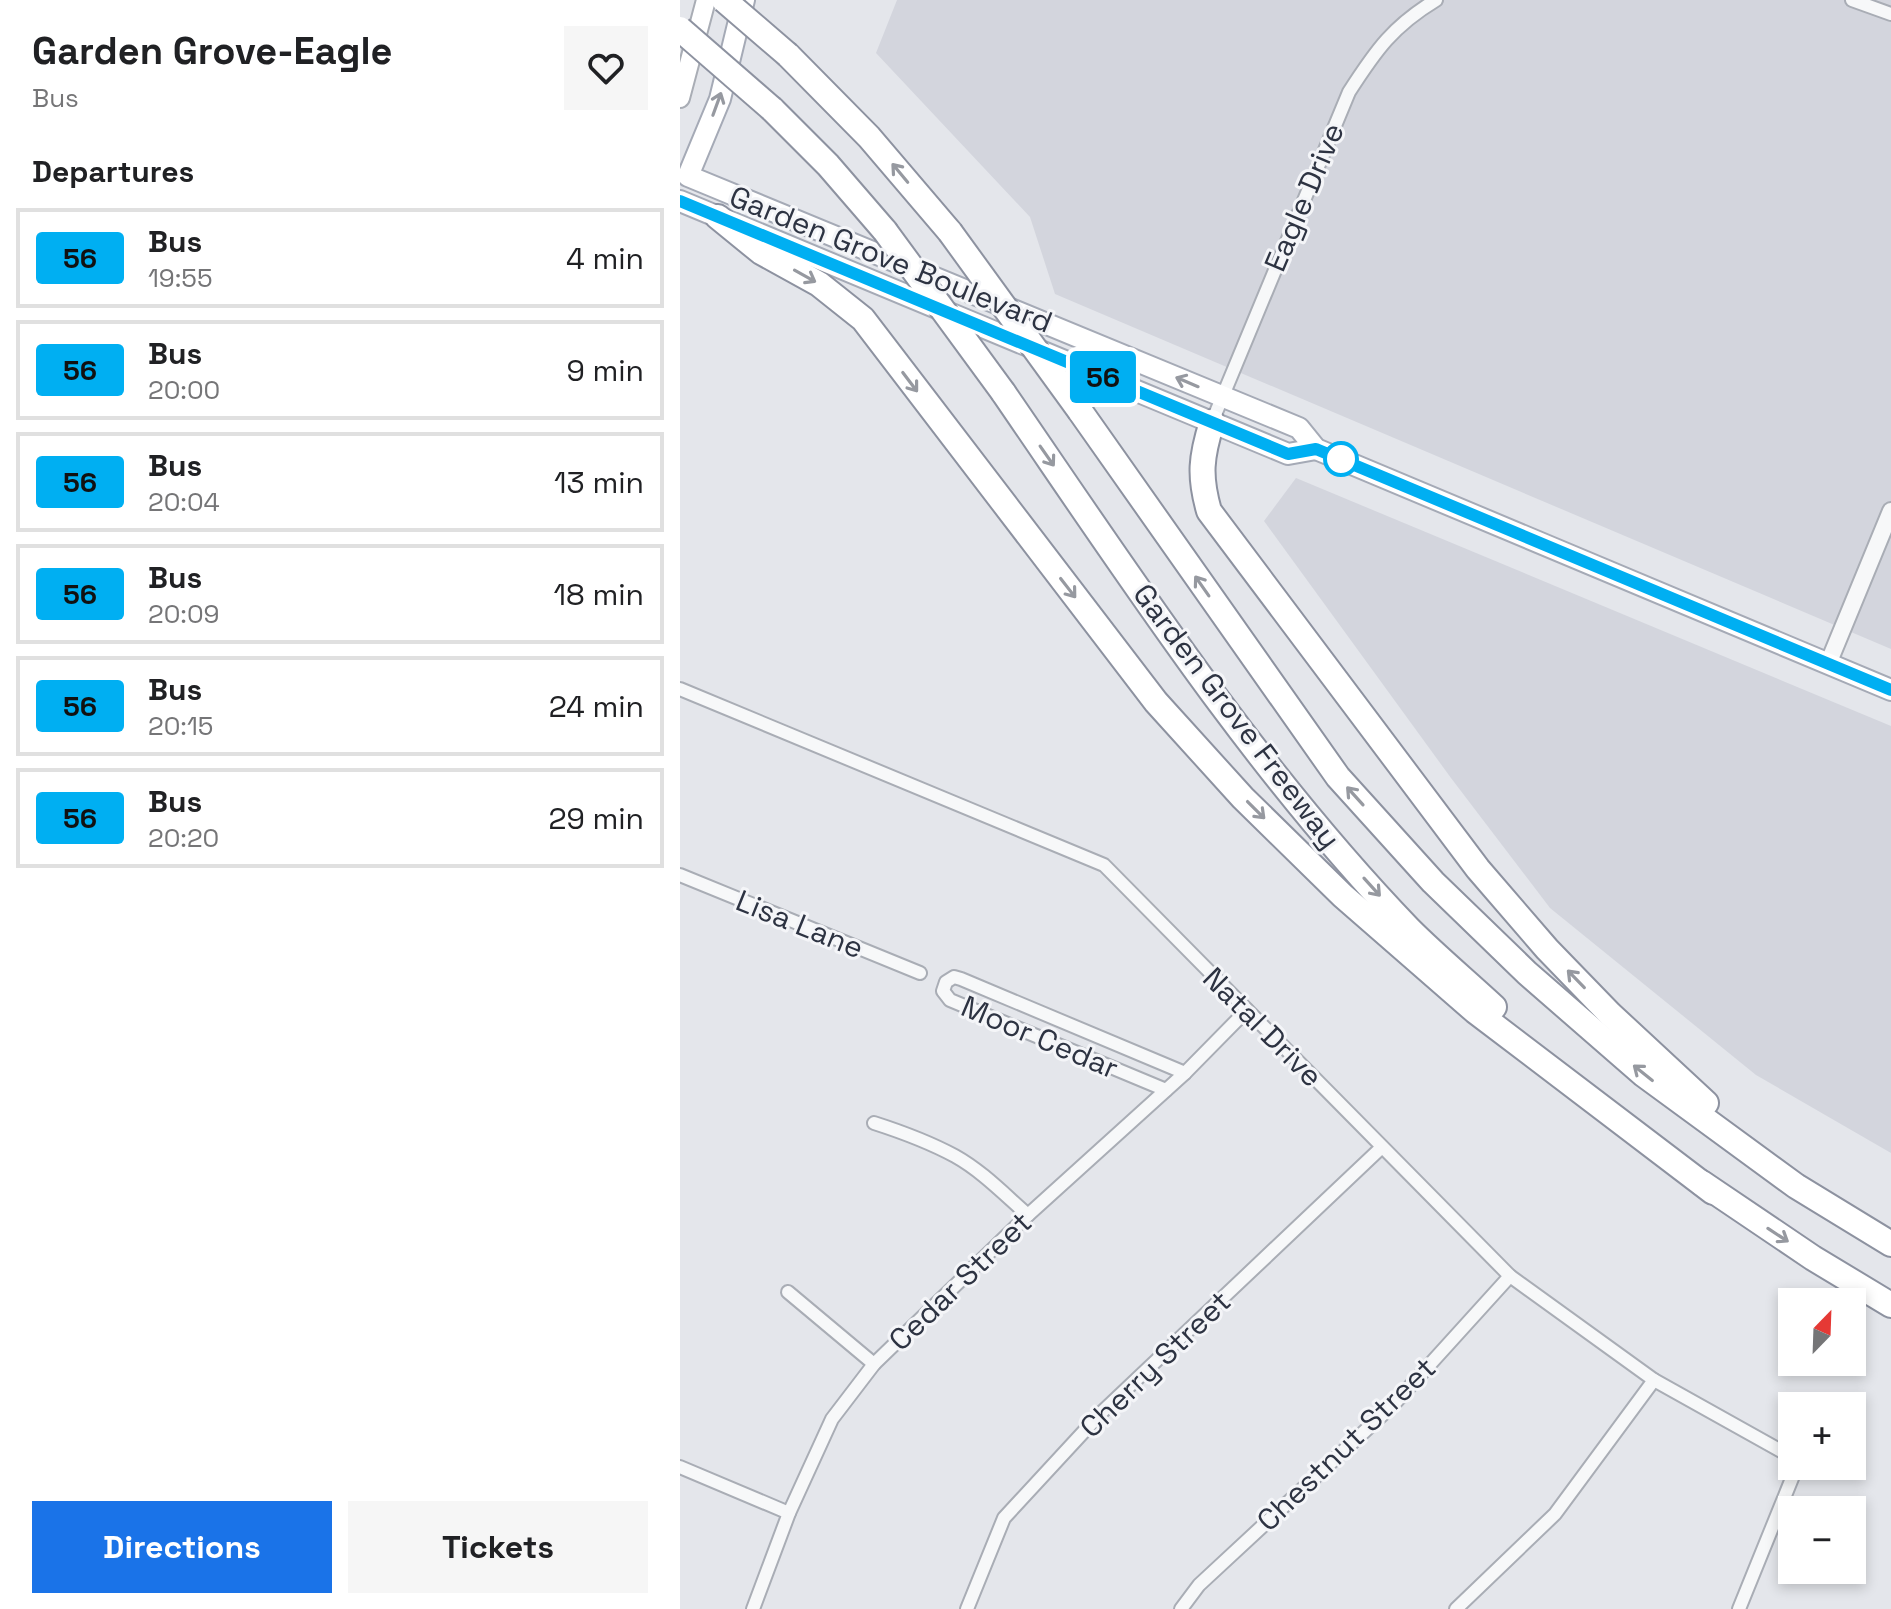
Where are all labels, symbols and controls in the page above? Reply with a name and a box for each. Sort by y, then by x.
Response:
button: heart [564,26,648,110]
text: Garden Grove-Eagle [32,27,393,75]
text: Bus [32,81,79,115]
one-way arrow [711,91,726,116]
street label: Eagle Drive [1255,117,1353,277]
text: Departures [32,152,194,191]
one-way arrow [891,164,909,184]
street label: Garden Grove Boulevard [724,176,1058,342]
text: Bus [148,222,202,261]
text: 4 min [566,239,644,278]
text: 56 [63,240,97,276]
text: 19:55 [148,261,213,295]
one-way arrow [793,269,817,285]
text: Bus [148,334,202,373]
text: 9 min [566,351,644,390]
line badge: 56 [1067,351,1139,403]
text: 56 [63,352,97,388]
text: 56 [1086,359,1120,395]
one-way arrow [902,370,919,392]
text: 20:00 [148,373,220,407]
one-way arrow [1175,374,1200,389]
unlabelled marker [1324,442,1358,476]
one-way arrow [1039,445,1055,467]
text: Bus [148,446,202,485]
text: 13 min [554,463,644,502]
text: 56 [63,464,97,500]
text: 20:04 [148,485,220,519]
text: Bus [148,558,202,597]
text: 18 min [554,575,644,614]
text: 56 [63,576,97,612]
street label: Garden Grove Freeway [1125,576,1349,856]
one-way arrow [1194,576,1210,598]
one-way arrow [1059,577,1077,598]
text: 20:09 [148,597,220,631]
text: Bus [148,670,202,709]
text: 24 min [549,687,644,726]
text: 56 [63,688,97,724]
text: 20:15 [148,709,213,743]
text: Bus [148,782,202,821]
one-way arrow [1346,786,1365,807]
text: 29 min [548,799,644,838]
text: 56 [63,800,97,836]
one-way arrow [1246,800,1265,819]
text: 20:20 [148,821,219,855]
one-way arrow [1362,876,1381,897]
street label: Lisa Lane [730,881,870,967]
street label: Natal Drive [1195,959,1331,1095]
one-way arrow [1567,970,1586,989]
street label: Moor Cedar [956,986,1124,1088]
one-way arrow [1633,1064,1654,1081]
street label: Cedar Street [880,1203,1040,1359]
one-way arrow [1767,1227,1789,1243]
street label: Cherry Street [1071,1282,1239,1446]
north arrow [1778,1288,1866,1376]
map controls [1778,1288,1866,1584]
street label: Chestnut Street [1248,1349,1444,1539]
button: + [1778,1392,1866,1480]
button: − [1778,1496,1866,1584]
button: Directions [32,1501,332,1593]
button: Tickets [348,1501,648,1593]

